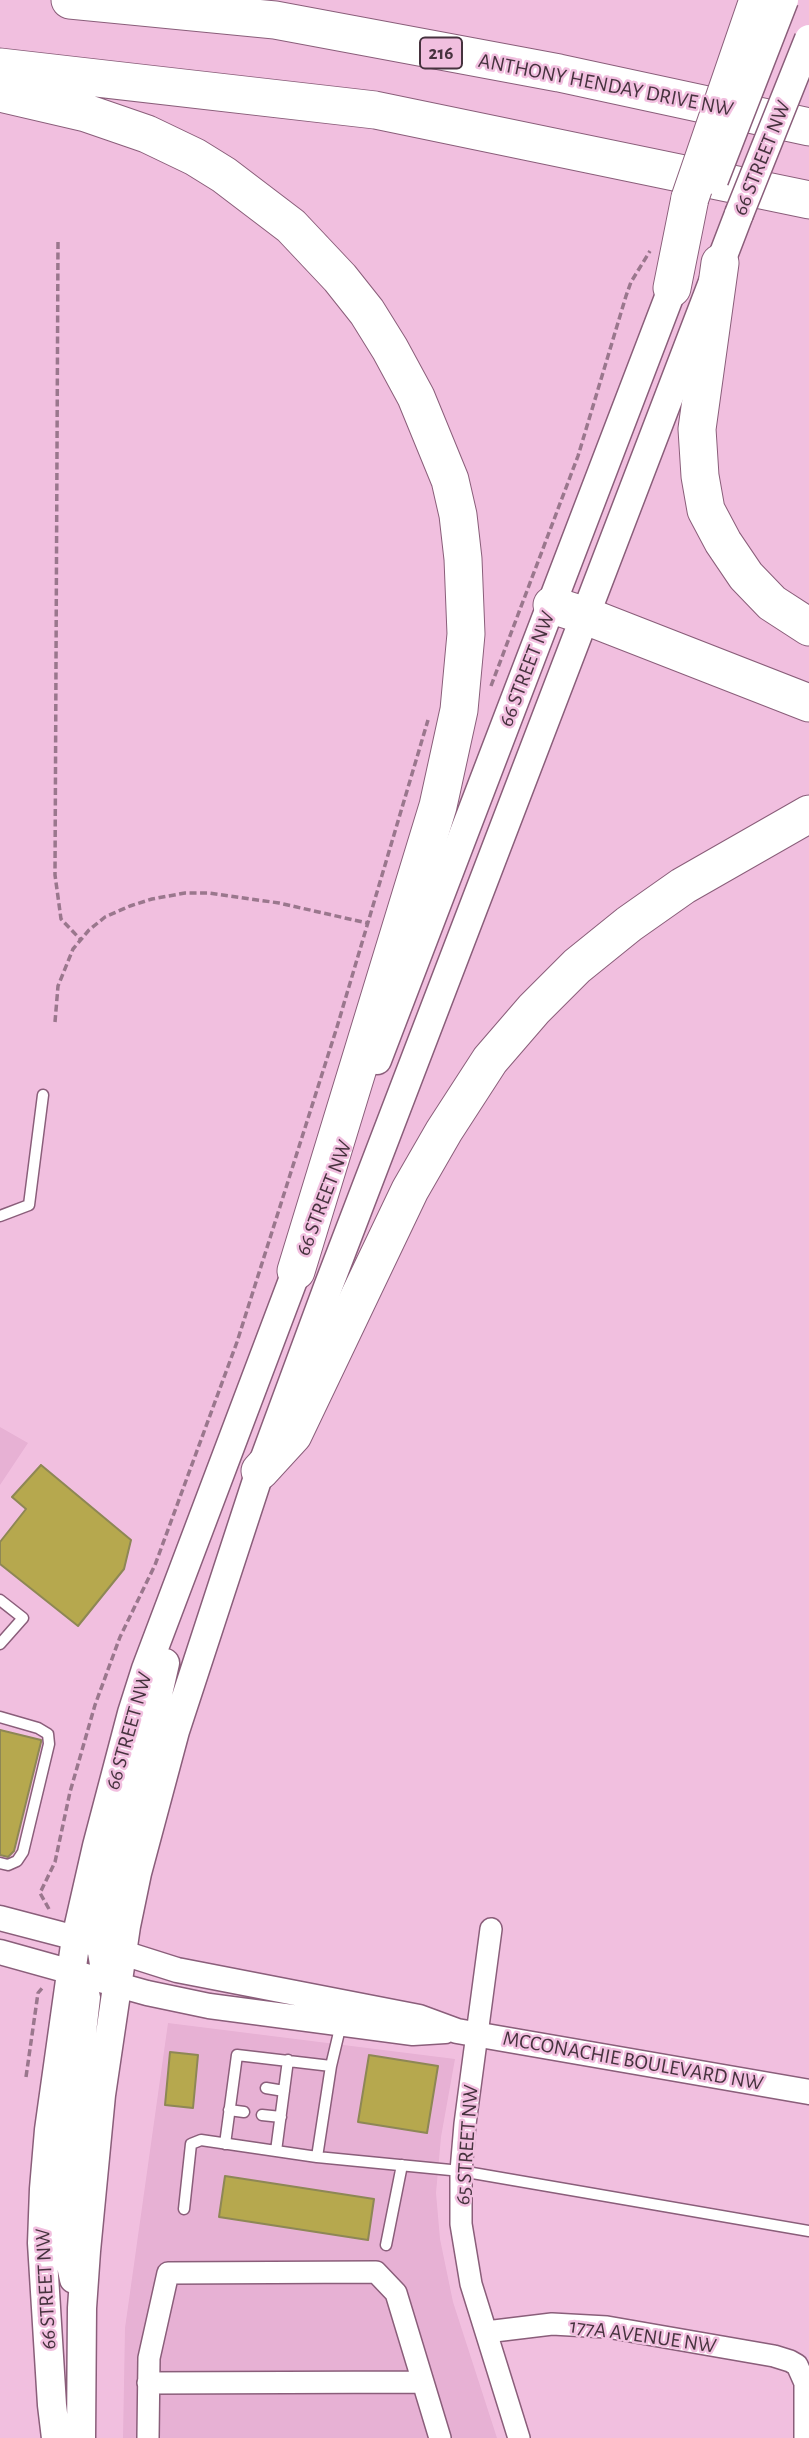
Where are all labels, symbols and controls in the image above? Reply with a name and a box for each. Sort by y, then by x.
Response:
road number: 216 [420,38,462,68]
street label: ANTHONY HENDAY DRIVE NW [476,48,736,122]
street label: 66 STREET NW [728,97,796,219]
street label: 66 STREET NW [493,608,561,730]
street label: 66 STREET NW [290,1137,358,1259]
street label: 66 STREET NW [100,1669,158,1793]
street label: MCCONACHIE BOULEVARD NW [501,2026,765,2096]
street label: 65 STREET NW [450,2084,484,2206]
street label: 66 STREET NW [30,2228,62,2350]
street label: 177A AVENUE NW [568,2313,718,2359]

